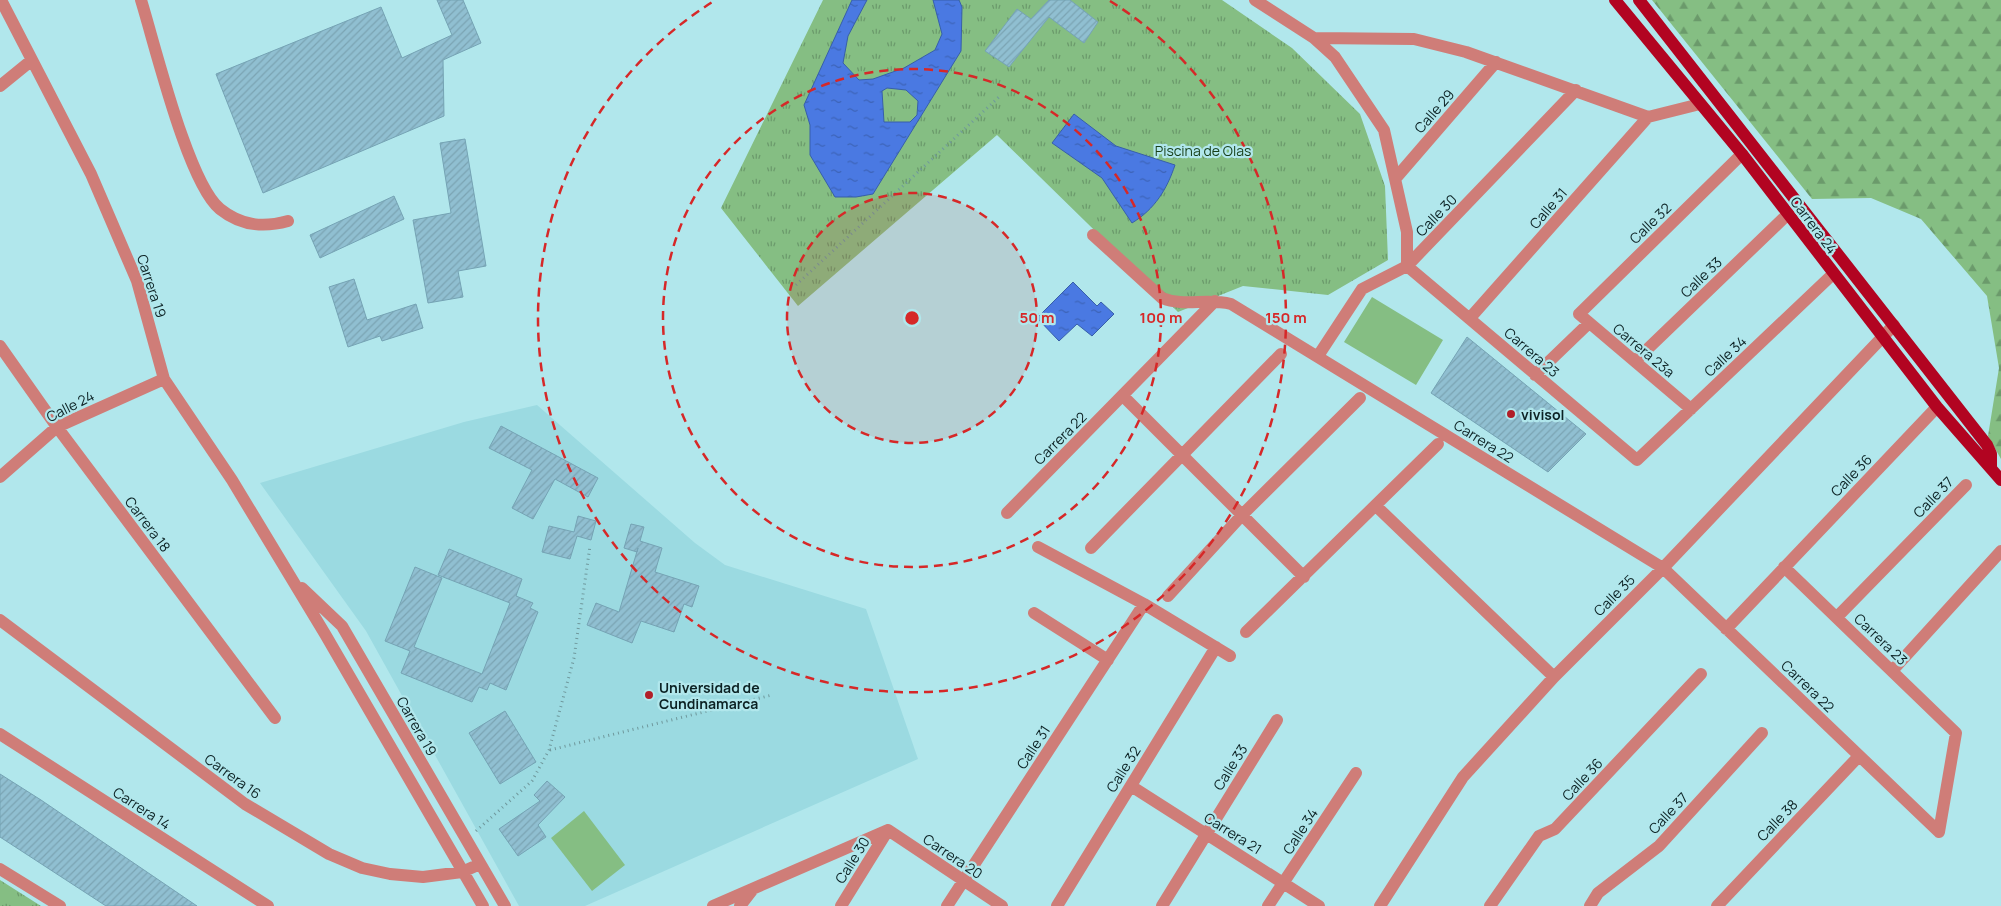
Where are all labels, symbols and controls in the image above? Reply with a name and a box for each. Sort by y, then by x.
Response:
street label: Calle 29 [1410,85,1458,137]
park label: Piscina de Olas [1155,141,1251,160]
street label: Calle 31 [1525,183,1571,233]
street label: Calle 30 [1411,190,1461,240]
street label: Carrera 24 [1786,192,1842,258]
street label: Calle 32 [1625,198,1675,248]
street label: Carrera 19 [133,252,171,320]
street label: Calle 33 [1676,253,1726,301]
text: 50 m [1019,307,1055,328]
text: 100 m [1140,307,1182,328]
text: 150 m [1265,307,1307,328]
centre of rings [903,309,921,327]
street label: Carrera 23a [1609,319,1679,381]
street label: Carrera 23 [1500,323,1564,381]
street label: Calle 34 [1700,332,1750,380]
street label: Calle 24 [43,386,97,426]
place label: vivisol [1521,405,1565,424]
street label: Carrera 22 [1030,408,1090,468]
marker: vivisol [1505,408,1517,420]
street label: Carrera 22 [1450,415,1518,467]
street label: Calle 36 [1826,450,1876,500]
street label: Calle 37 [1909,472,1957,522]
street label: Carrera 18 [121,492,175,556]
street label: Calle 35 [1589,570,1639,620]
street label: Carrera 23 [1850,609,1912,669]
street label: Carrera 22 [1777,656,1839,716]
place label: Universidad de Cundinamarca [659,678,760,713]
marker: Universidad de Cundinamarca [643,689,655,701]
street label: Carrera 19 [392,693,442,759]
street label: Calle 31 [1012,721,1054,773]
street label: Calle 33 [1208,740,1252,794]
street label: Calle 32 [1101,742,1145,796]
street label: Carrera 16 [201,749,265,803]
street label: Calle 36 [1557,754,1607,804]
street label: Carrera 14 [110,782,174,834]
street label: Calle 37 [1644,788,1692,838]
street label: Calle 38 [1752,795,1802,845]
street label: Calle 34 [1278,804,1322,858]
street label: Carrera 21 [1201,808,1265,858]
street label: Carrera 20 [920,829,986,883]
street label: Calle 30 [830,833,874,887]

